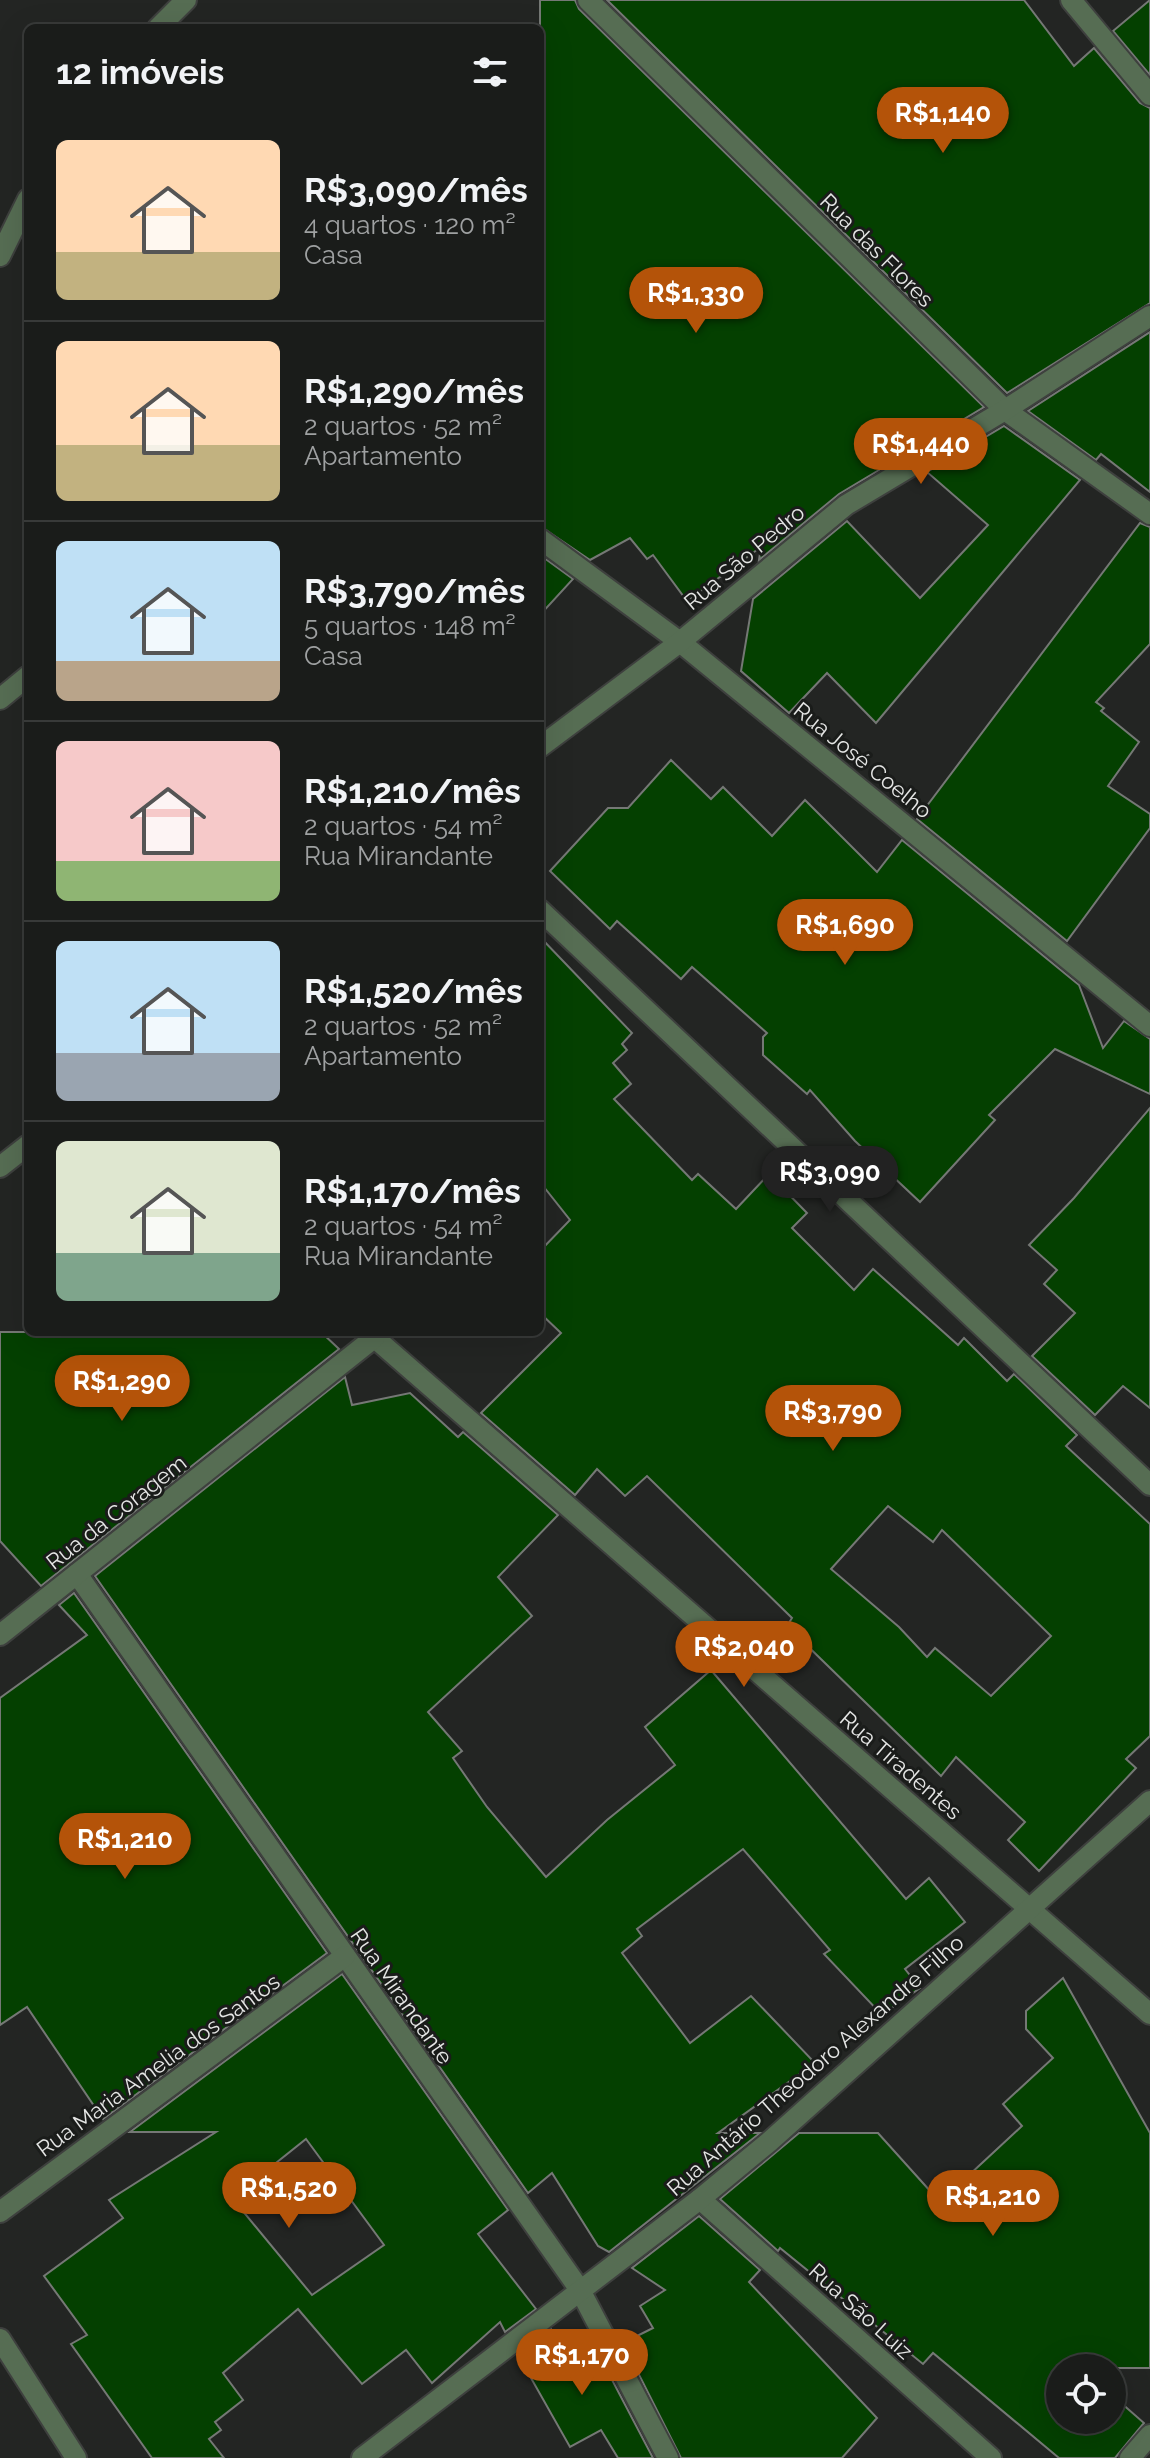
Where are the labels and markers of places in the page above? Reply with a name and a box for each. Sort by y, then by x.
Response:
pin: R$1,140 [869,87,1017,155]
pin: R$1,330 [622,267,770,335]
pin: R$1,440 [847,418,995,486]
pin: R$1,690 [771,899,919,967]
pin: R$3,090 [756,1146,904,1214]
pin: R$1,290 [48,1355,196,1423]
pin: R$3,790 [759,1385,907,1453]
pin: R$2,040 [670,1621,818,1689]
pin: R$1,210 [51,1813,199,1881]
pin: R$1,520 [215,2162,363,2230]
pin: R$1,210 [919,2170,1067,2238]
pin: R$1,170 [508,2329,656,2397]

